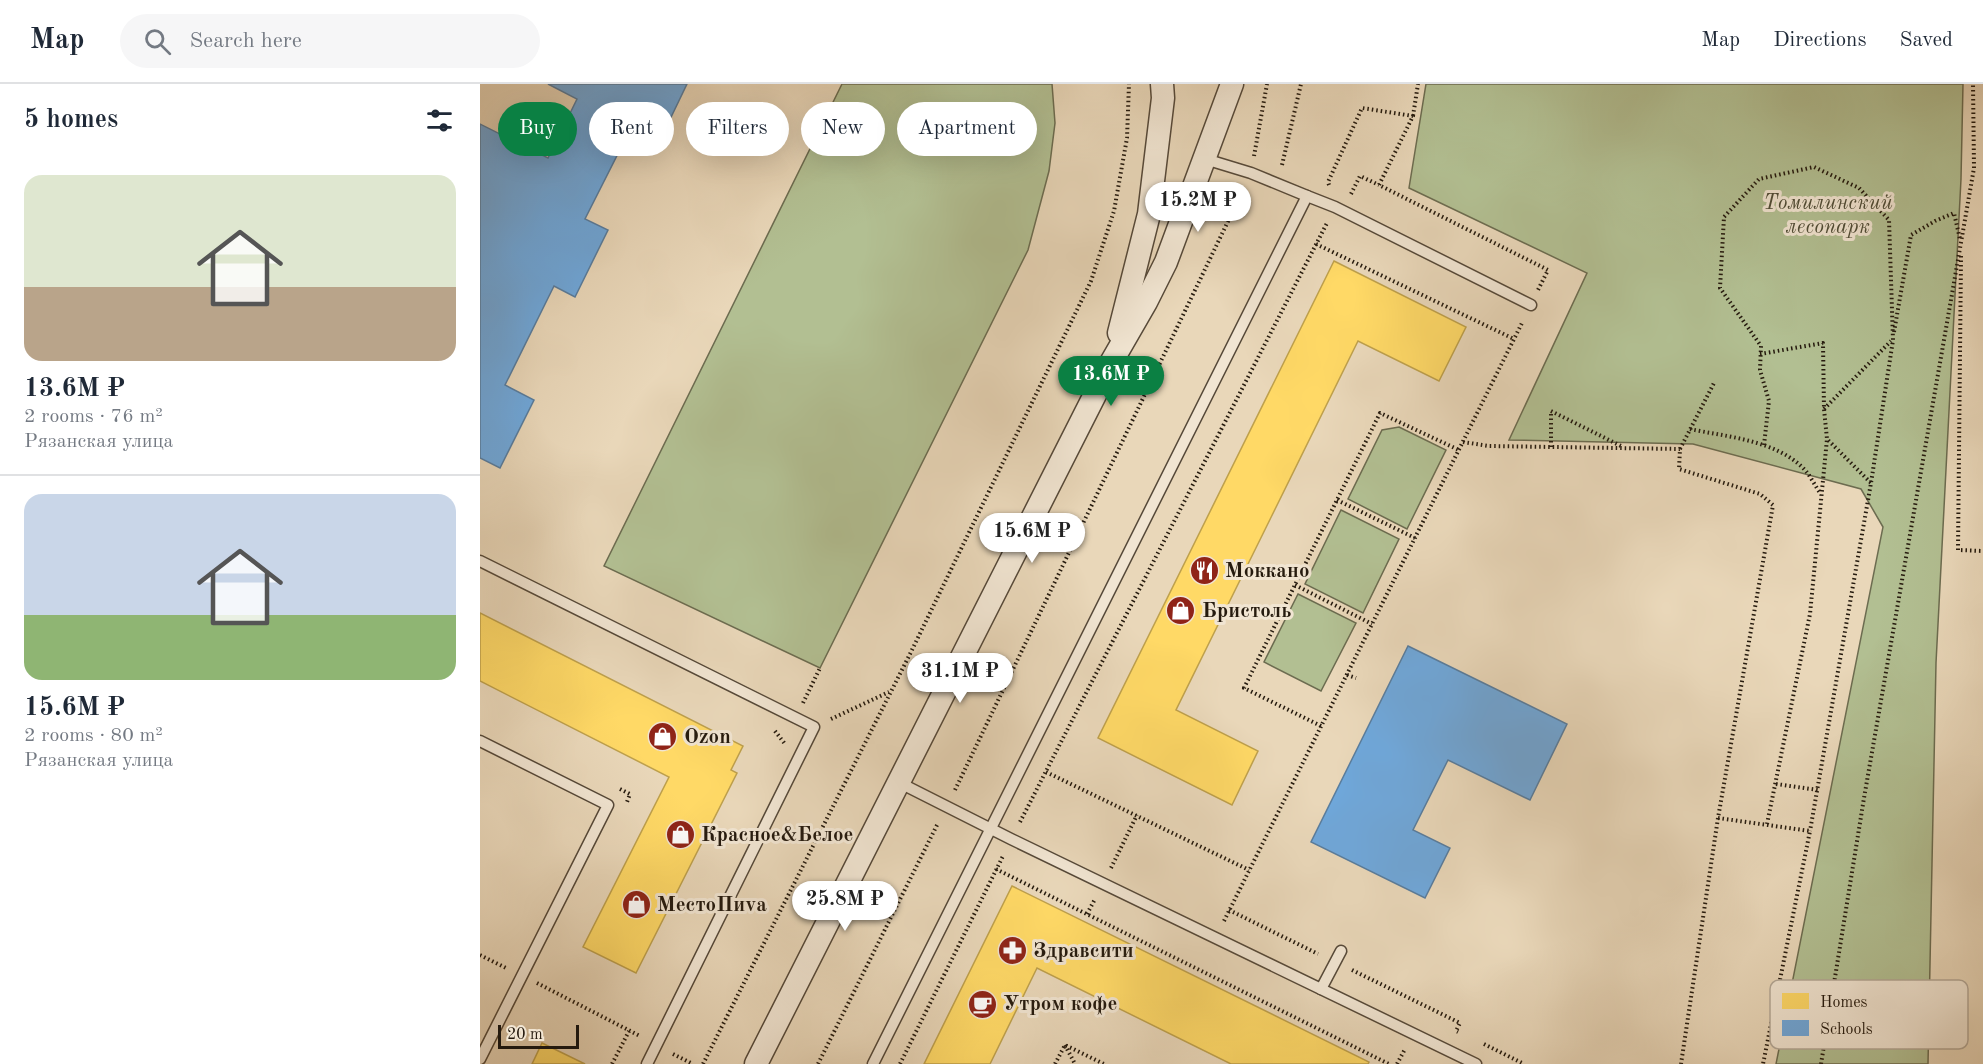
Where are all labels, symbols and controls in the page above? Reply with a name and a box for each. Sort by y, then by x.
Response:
search box [120,14,540,68]
icon: search [141,25,174,58]
text: Map [30,27,84,55]
text: Search here [189,30,302,52]
text: Map [1701,30,1740,51]
text: Directions [1773,30,1867,51]
text: Saved [1900,30,1953,51]
chip: Buy [498,102,577,156]
chip: Rent [589,102,674,156]
chip: Filters [686,102,789,156]
chip: New [801,102,885,156]
chip: Apartment [897,102,1037,156]
icon: filters [423,104,456,137]
text: 5 homes [24,107,118,133]
pin: 15.2M ₽ [1143,182,1253,233]
text: 15.2M ₽ [1159,191,1237,211]
park label: Томилинский лесопарк [1763,193,1893,238]
icon: home [186,214,294,322]
pin: 13.6M ₽ [1056,356,1166,407]
text: 13.6M ₽ [1072,365,1150,385]
text: 13.6M ₽ [24,376,125,402]
text: 2 rooms · 76 m² [24,407,163,427]
text: Рязанская улица [24,432,173,452]
pin: 15.6M ₽ [977,513,1087,564]
text: 15.6M ₽ [993,522,1071,542]
icon: home [186,533,294,641]
restaurant icon: Моккано [1188,555,1220,587]
place label: Моккано [1225,561,1310,582]
shop icon: Бристоль [1165,595,1197,627]
place label: Бристоль [1202,601,1291,622]
pin: 31.1M ₽ [905,653,1015,704]
text: 31.1M ₽ [921,662,999,682]
text: 15.6M ₽ [24,695,125,721]
shop icon: Ozon [647,721,679,753]
text: 2 rooms · 80 m² [24,726,163,746]
place label: Ozon [684,727,731,748]
text: Рязанская улица [24,751,173,771]
shop icon: Красное&Белое [664,819,696,851]
place label: Красное&Белое [701,825,854,846]
pin: 25.8M ₽ [790,881,900,932]
shop icon: МестоПиvа [620,889,652,921]
text: 25.8M ₽ [806,890,884,910]
place label: МестоПиvа [657,895,767,916]
pharmacy icon: Здравсити [996,935,1028,967]
place label: Здравсити [1033,941,1134,962]
legend [1770,980,1968,1049]
cafe icon: Утром кофе [966,988,998,1020]
place label: Утром кофе [1003,994,1117,1015]
text: Homes [1820,995,1868,1011]
scale bar [498,1022,579,1050]
text: Schools [1820,1022,1873,1038]
text: 20 m [507,1027,543,1043]

